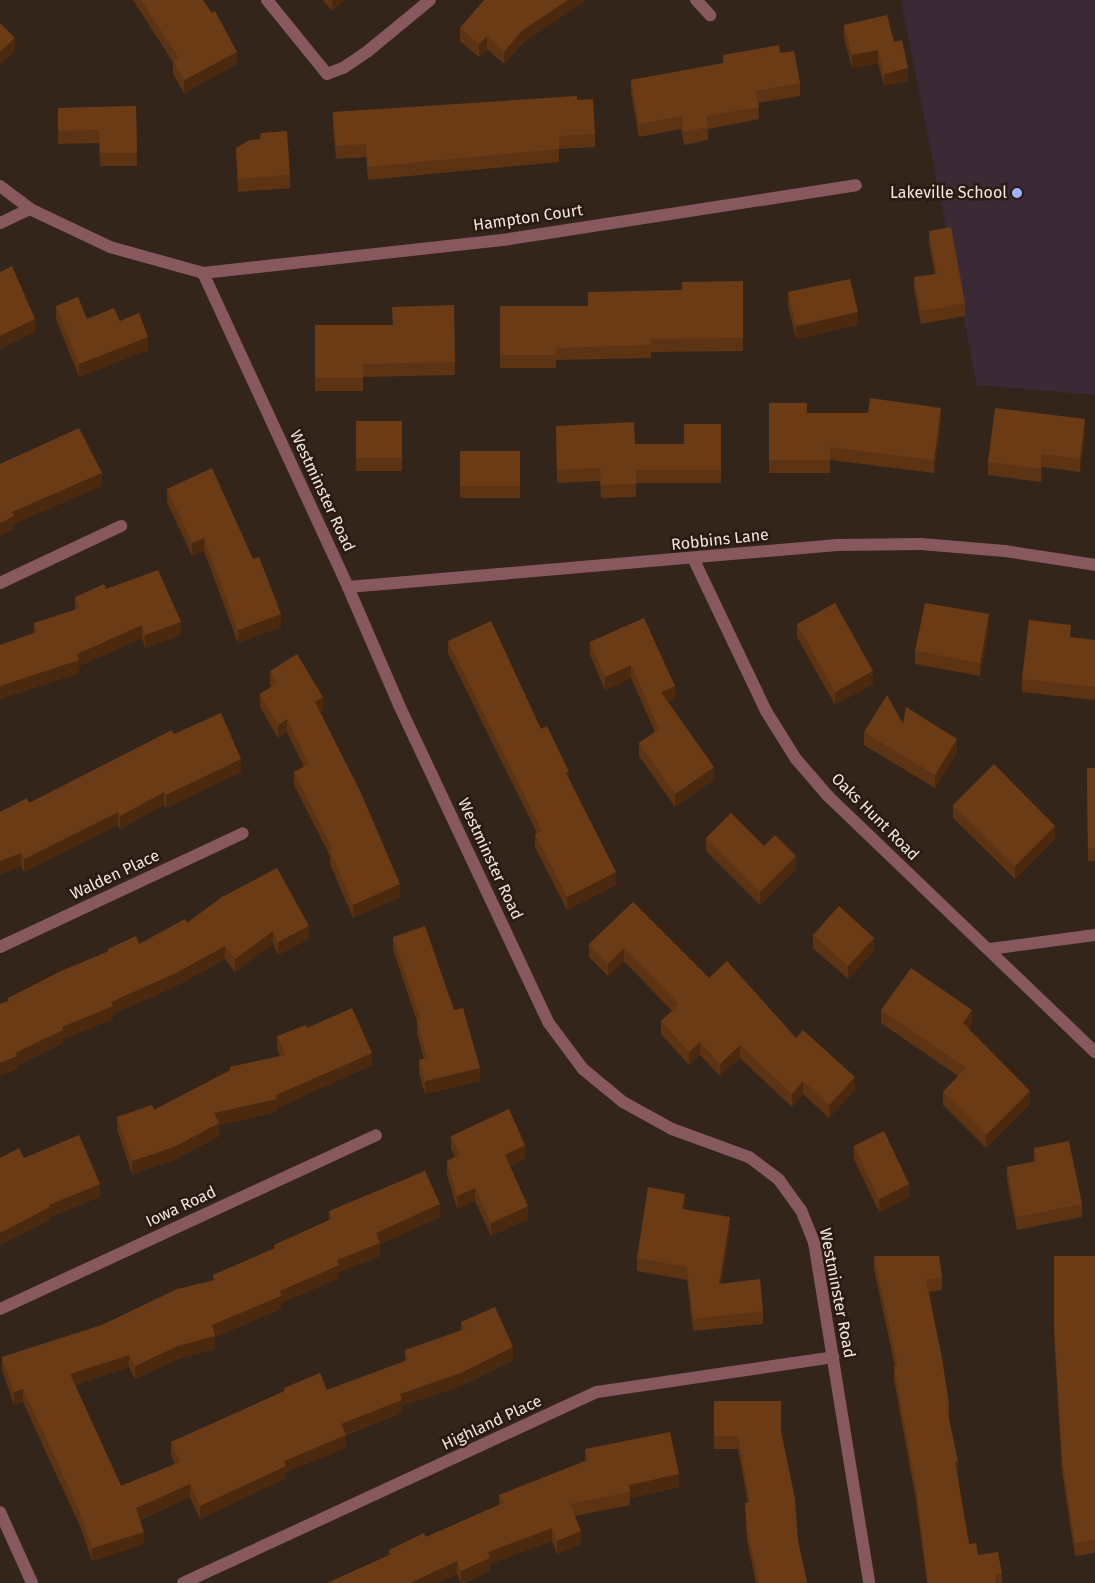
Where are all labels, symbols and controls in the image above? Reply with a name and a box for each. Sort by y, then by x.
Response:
place label: Lakeville School [890,183,1007,203]
marker: Lakeville School [1011,187,1023,199]
street label: Hampton Court [472,201,584,235]
street label: Westminster Road [285,427,359,555]
street label: Robbins Lane [670,525,770,555]
street label: Oaks Hunt Road [827,769,923,865]
street label: Westminster Road [453,795,527,923]
street label: Walden Place [67,846,163,904]
street label: Iowa Road [143,1182,219,1232]
street label: Westminster Road [815,1227,859,1359]
street label: Highland Place [439,1391,545,1455]

